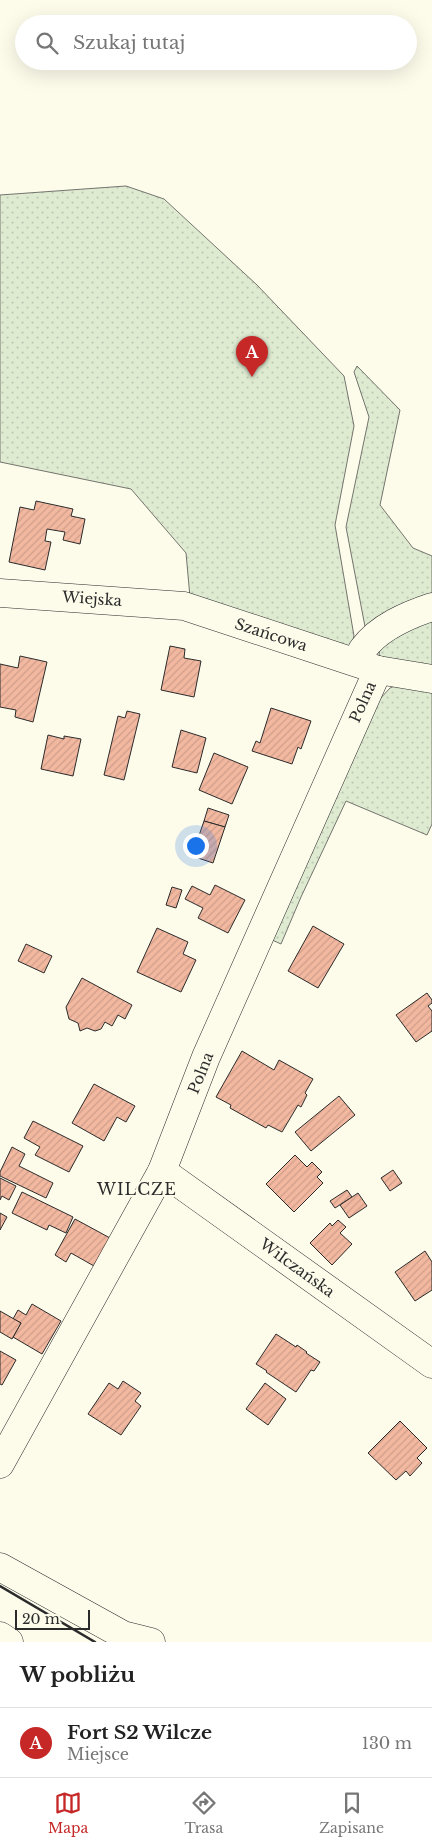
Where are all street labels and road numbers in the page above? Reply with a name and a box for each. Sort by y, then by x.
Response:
street label: Wiejska [60,587,123,610]
street label: Szańcowa [233,614,310,655]
street label: Polna [345,678,380,725]
street label: Polna [184,1049,218,1096]
street label: WiIczańska [255,1233,339,1302]

